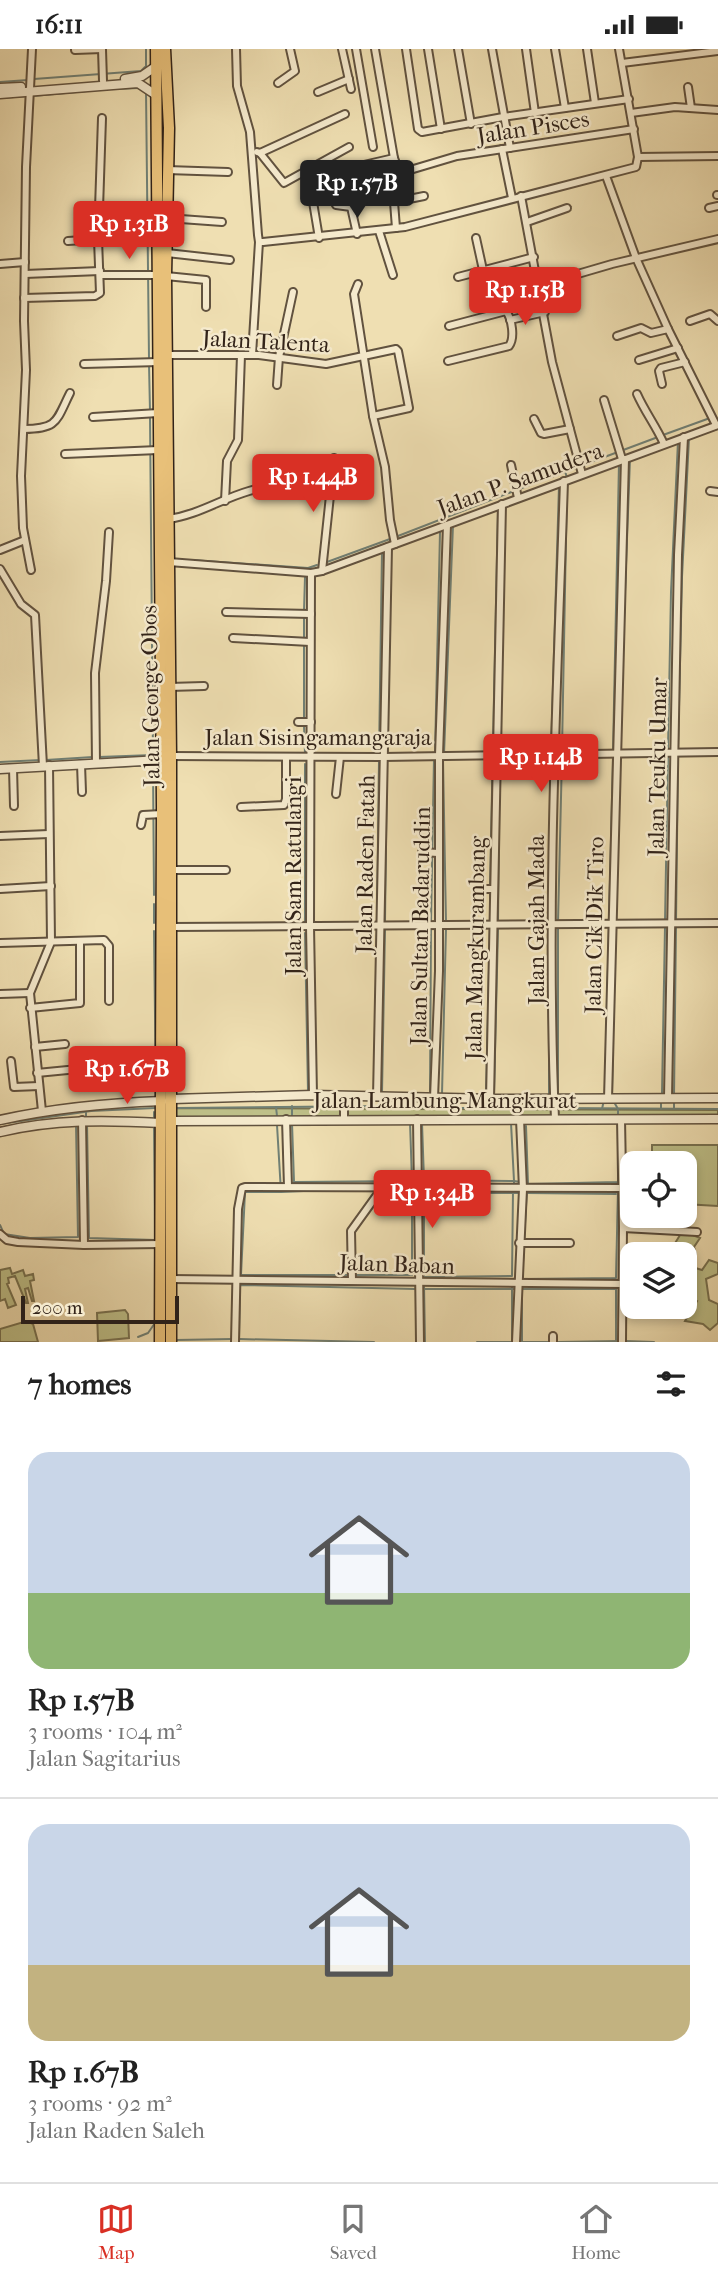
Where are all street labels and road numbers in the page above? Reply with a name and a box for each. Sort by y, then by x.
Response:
street label: Jalan Pisces [473,105,591,150]
street label: Jalan Talenta [199,325,331,358]
street label: Jalan P. Samudera [432,437,607,523]
street label: Jalan George Obos [135,605,166,789]
street label: Jalan Teuku Umar [642,677,673,859]
street label: Jalan Sisingamangaraja [202,724,432,751]
street label: Jalan Raden Fatah [350,774,381,956]
street label: Jalan Sam Ratulangi [280,776,307,978]
street label: Jalan Sultan Badaruddin [405,806,436,1048]
street label: Jalan Mangkurambang [460,835,491,1062]
street label: Jalan Gajah Mada [523,835,550,1007]
street label: Jalan Cik Dik Tiro [579,836,610,1016]
street label: Jalan Lambung Mangkurat [311,1087,577,1114]
street label: Jalan Baban [337,1249,456,1280]

